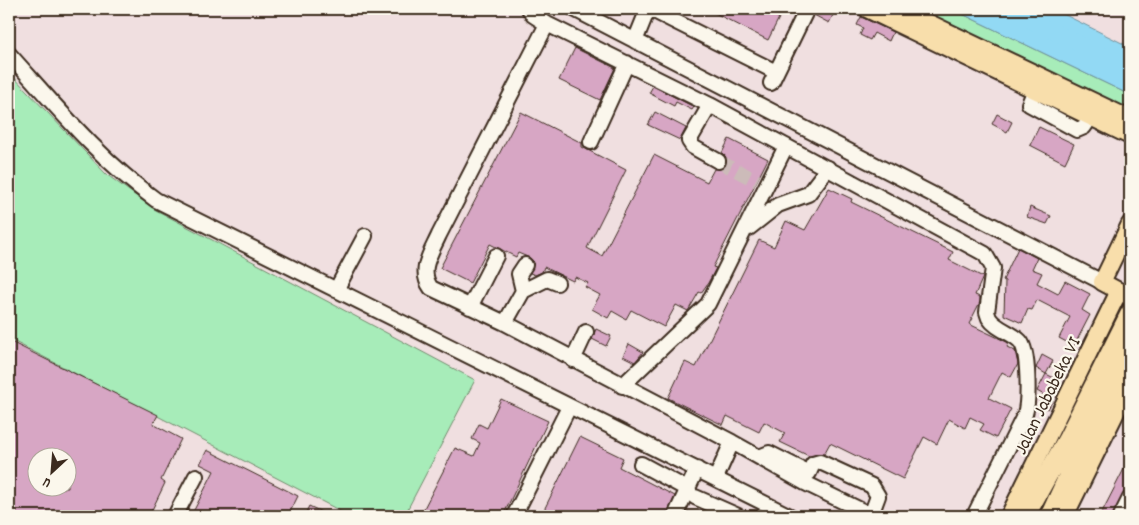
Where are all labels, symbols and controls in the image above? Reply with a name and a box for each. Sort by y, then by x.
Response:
street label: Jalan Jababeka VI [1009,333,1089,460]
north arrow [28,448,78,498]
text: U [40,471,55,492]

